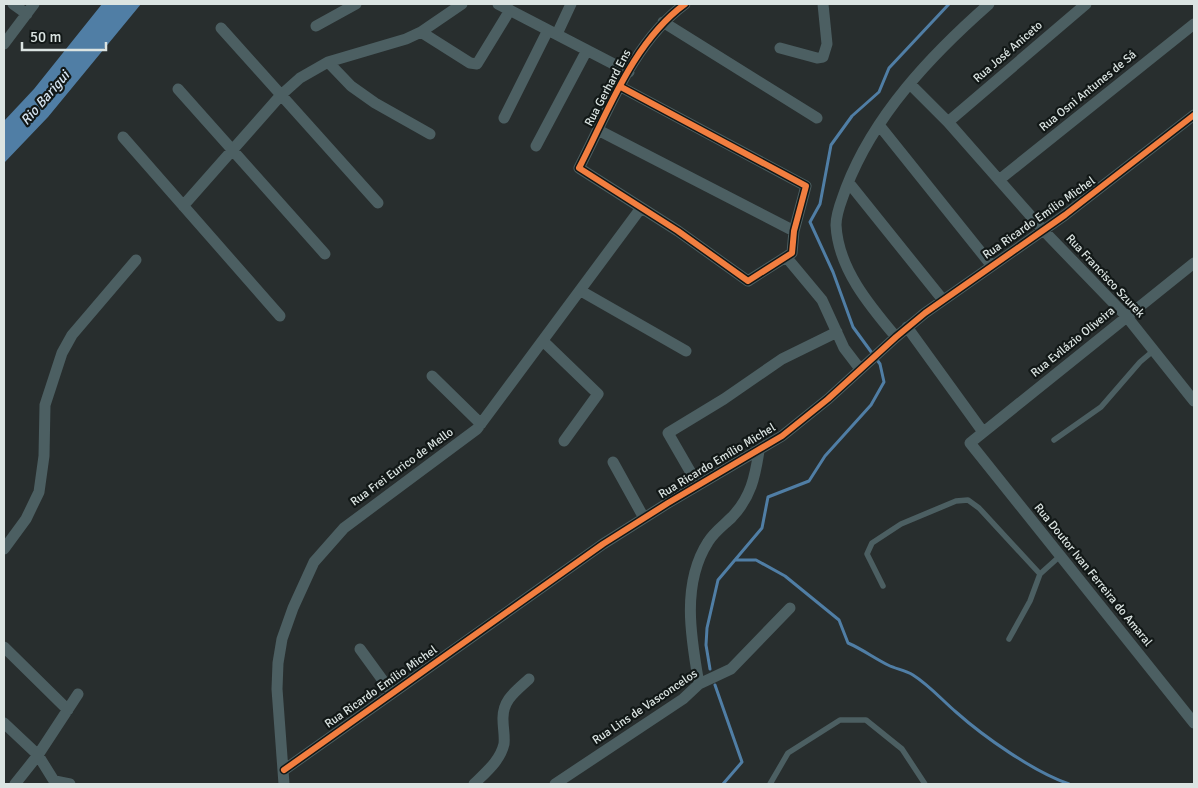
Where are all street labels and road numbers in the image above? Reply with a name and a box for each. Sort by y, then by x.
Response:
street label: Rua José Aniceto [970,18,1046,86]
street label: Rua Gerhard Ens [581,47,635,129]
street label: Rua Osni Antunes de Sá [1036,47,1140,135]
street label: Rua Ricardo Emílio Michel [980,173,1099,263]
street label: Rua Francisco Szurek [1062,231,1148,321]
street label: Rua Evilázio Oliveira [1028,303,1118,381]
street label: Rua Ricardo Emílio Michel [656,420,779,502]
street label: Rua Frei Eurico de Mello [348,425,456,509]
street label: Rua Doutor Ivan Ferreira do Amaral [1031,501,1156,650]
street label: Rua Ricardo Emílio Michel [322,642,441,732]
street label: Rua Lins de Vasconcelos [590,666,700,748]

